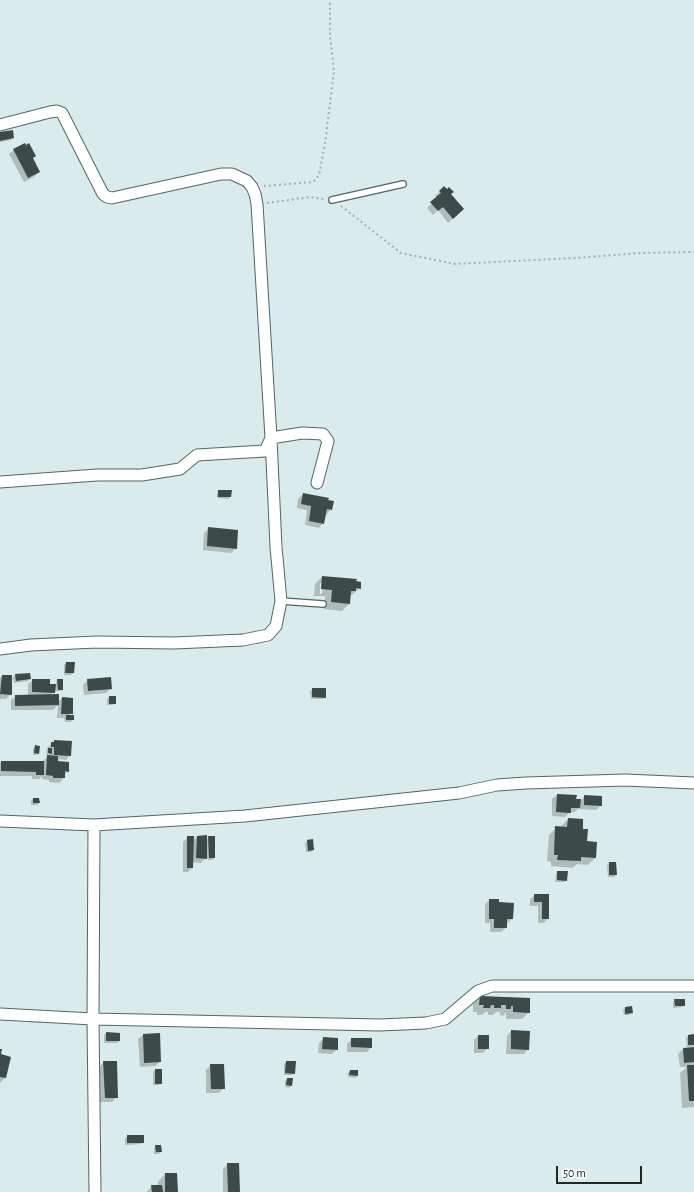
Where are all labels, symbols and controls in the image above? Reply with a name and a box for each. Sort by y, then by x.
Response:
scale bar [558,1158,644,1184]
text: 50 m [563,1167,586,1179]

